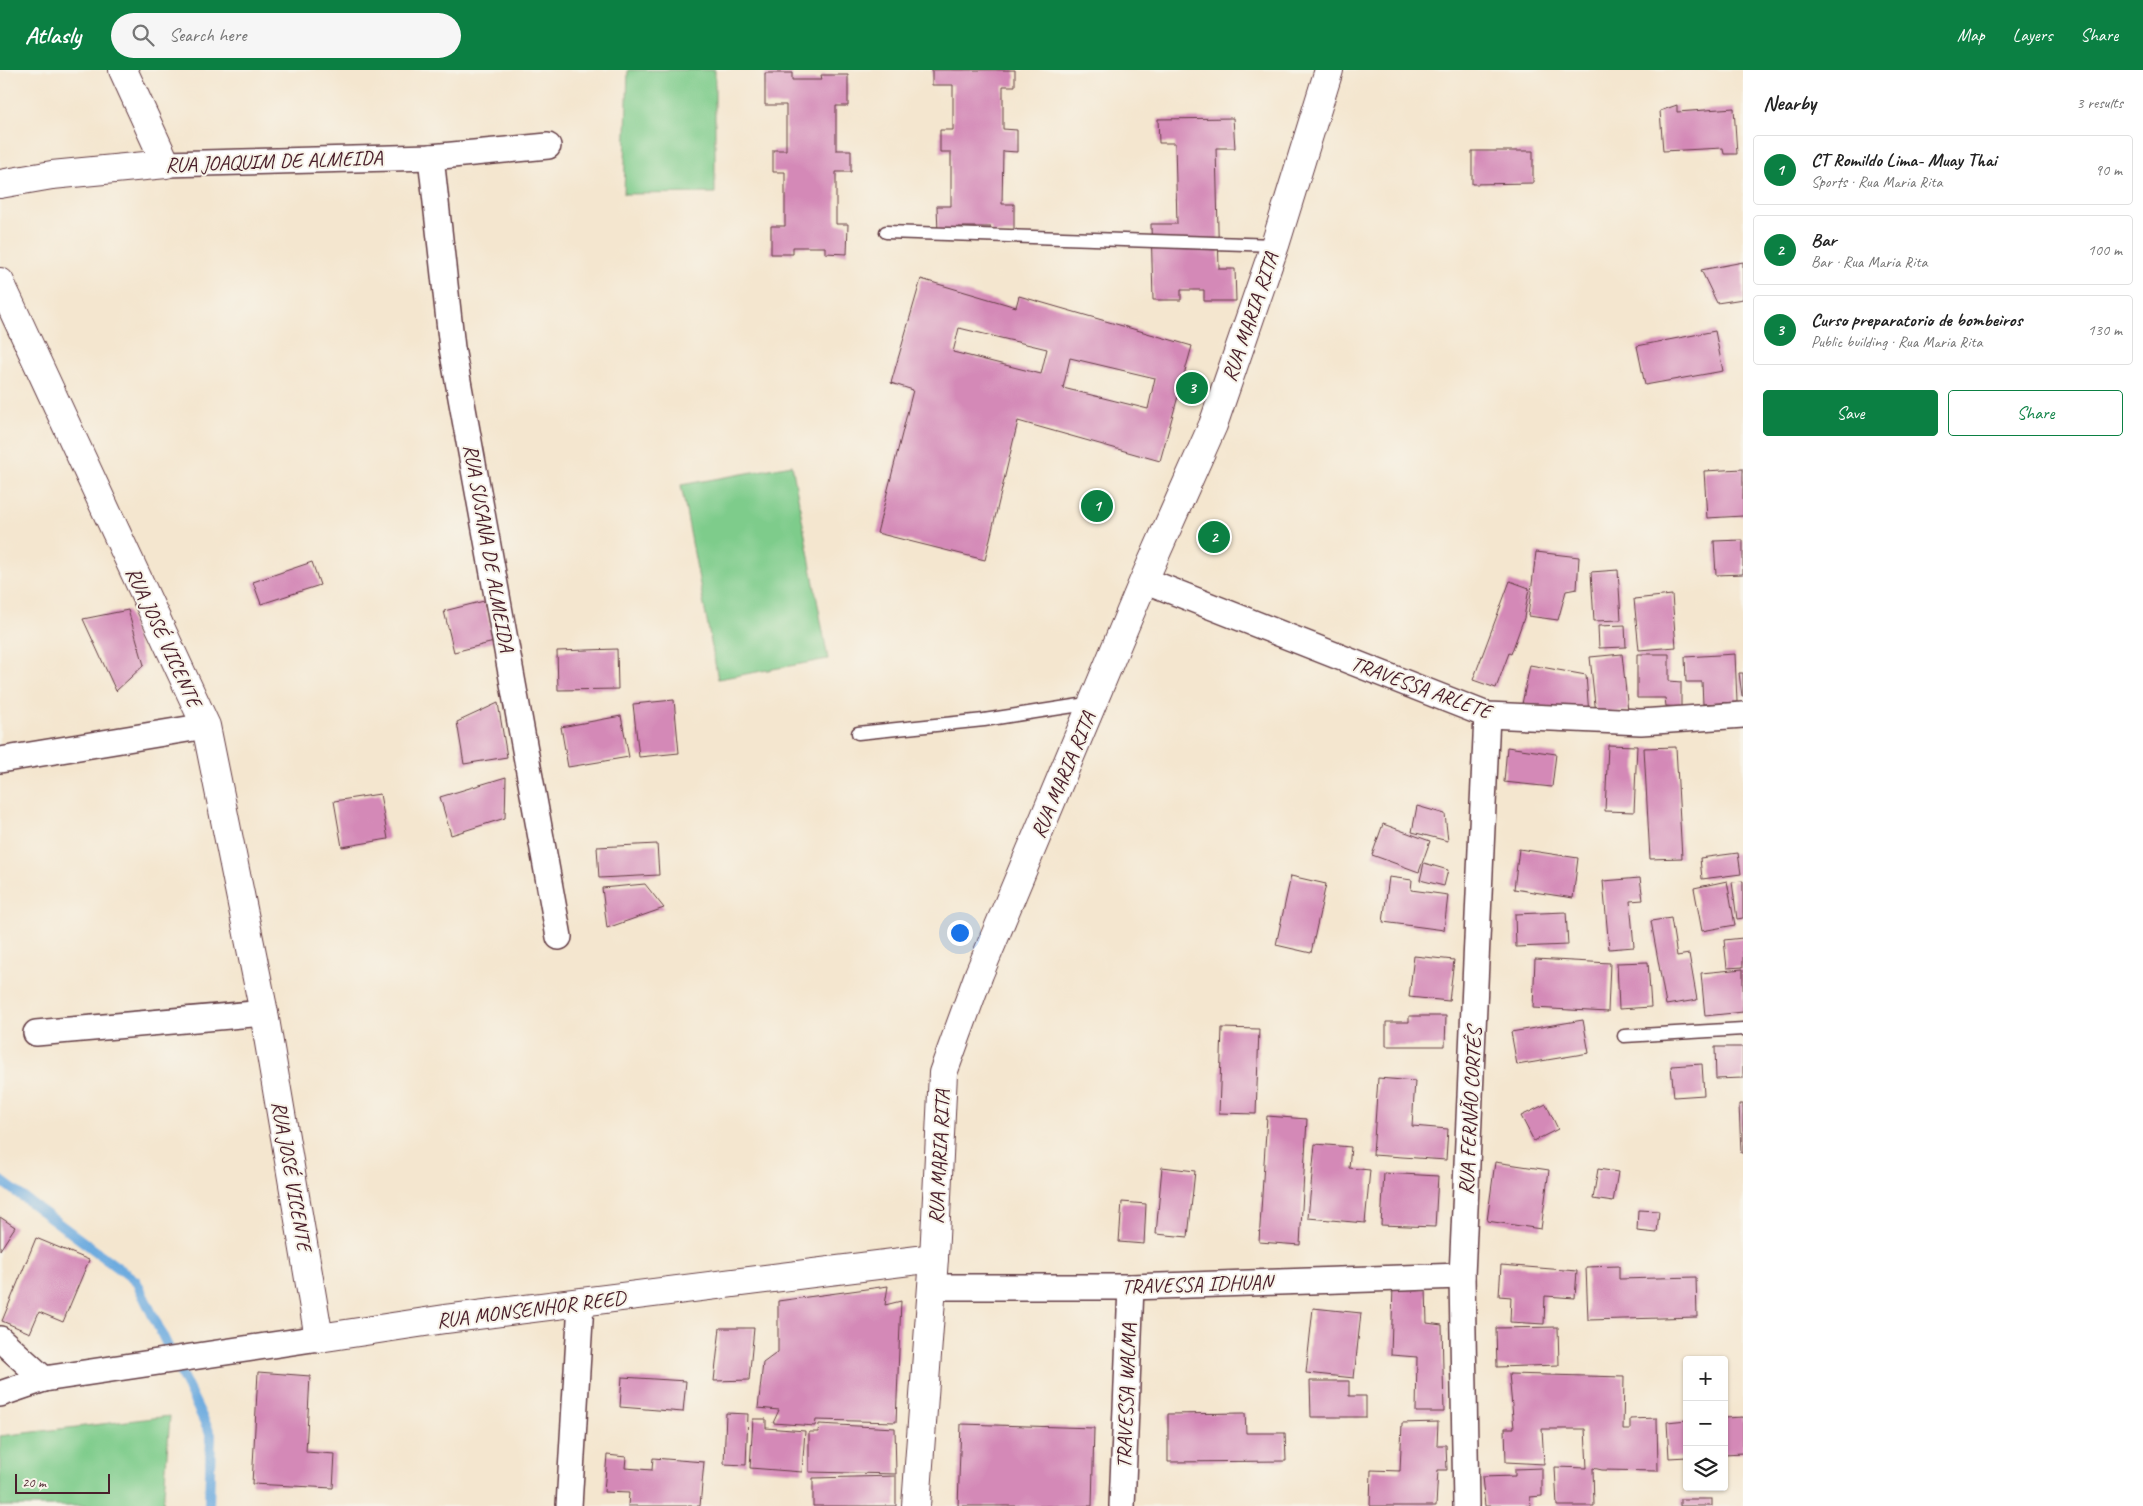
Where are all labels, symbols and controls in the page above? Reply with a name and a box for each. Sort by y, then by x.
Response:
search box [111,13,461,58]
text: Atlasly [25,20,81,50]
icon: search [129,21,157,49]
text: Search here [169,23,246,47]
text: Map [1957,24,1985,46]
text: Layers [2013,24,2052,46]
text: Share [2080,24,2118,46]
text: Nearby [1763,90,1816,116]
text: 3 results [2076,93,2123,113]
street label: RUA JOAQUIM DE ALMEIDA [165,144,384,178]
text: CT Romildo Lima- Muay Thai [1811,148,1997,172]
text: 1 [1776,160,1784,180]
text: 90 m [2095,160,2122,180]
text: Sports · Rua Maria Rita [1811,172,1943,192]
text: Bar [1811,228,1836,252]
text: 2 [1776,240,1784,260]
text: 100 m [2088,240,2122,260]
street label: RUA MARIA RITA [1216,248,1285,385]
text: Bar · Rua Maria Rita [1811,252,1928,272]
text: Curso preparatorio de bombeiros [1811,308,2022,332]
text: 3 [1776,320,1784,340]
text: 130 m [2088,320,2122,340]
text: Public building · Rua Maria Rita [1811,332,1982,352]
pin: 3 [1176,369,1208,407]
button: Save [1763,390,1938,436]
button: Share [1948,390,2123,436]
street label: RUA SUSANA DE ALMEIDA [458,442,520,655]
pin: 1 [1081,487,1113,525]
pin: 2 [1198,518,1230,556]
street label: RUA JOSÉ VICENTE [120,563,209,713]
street label: TRAVESSA ARLETE [1347,650,1497,725]
street label: RUA MARIA RITA [1025,707,1102,842]
your location [947,920,973,946]
street label: RUA FERNÃO CORTÊS [1453,1023,1488,1196]
street label: RUA MARIA RITA [922,1088,956,1225]
street label: RUA JOSÉ VICENTE [266,1099,318,1255]
street label: TRAVESSA IDHUAN [1121,1268,1276,1300]
street label: RUA MONSENHOR REED [435,1284,629,1333]
street label: TRAVESSA WALMA [1110,1323,1142,1469]
map controls [1683,1356,1728,1491]
button: + [1683,1356,1728,1401]
button: − [1683,1401,1728,1446]
button: layers [1683,1446,1728,1491]
scale bar [15,1471,110,1494]
text: 20 m [22,1474,46,1491]

